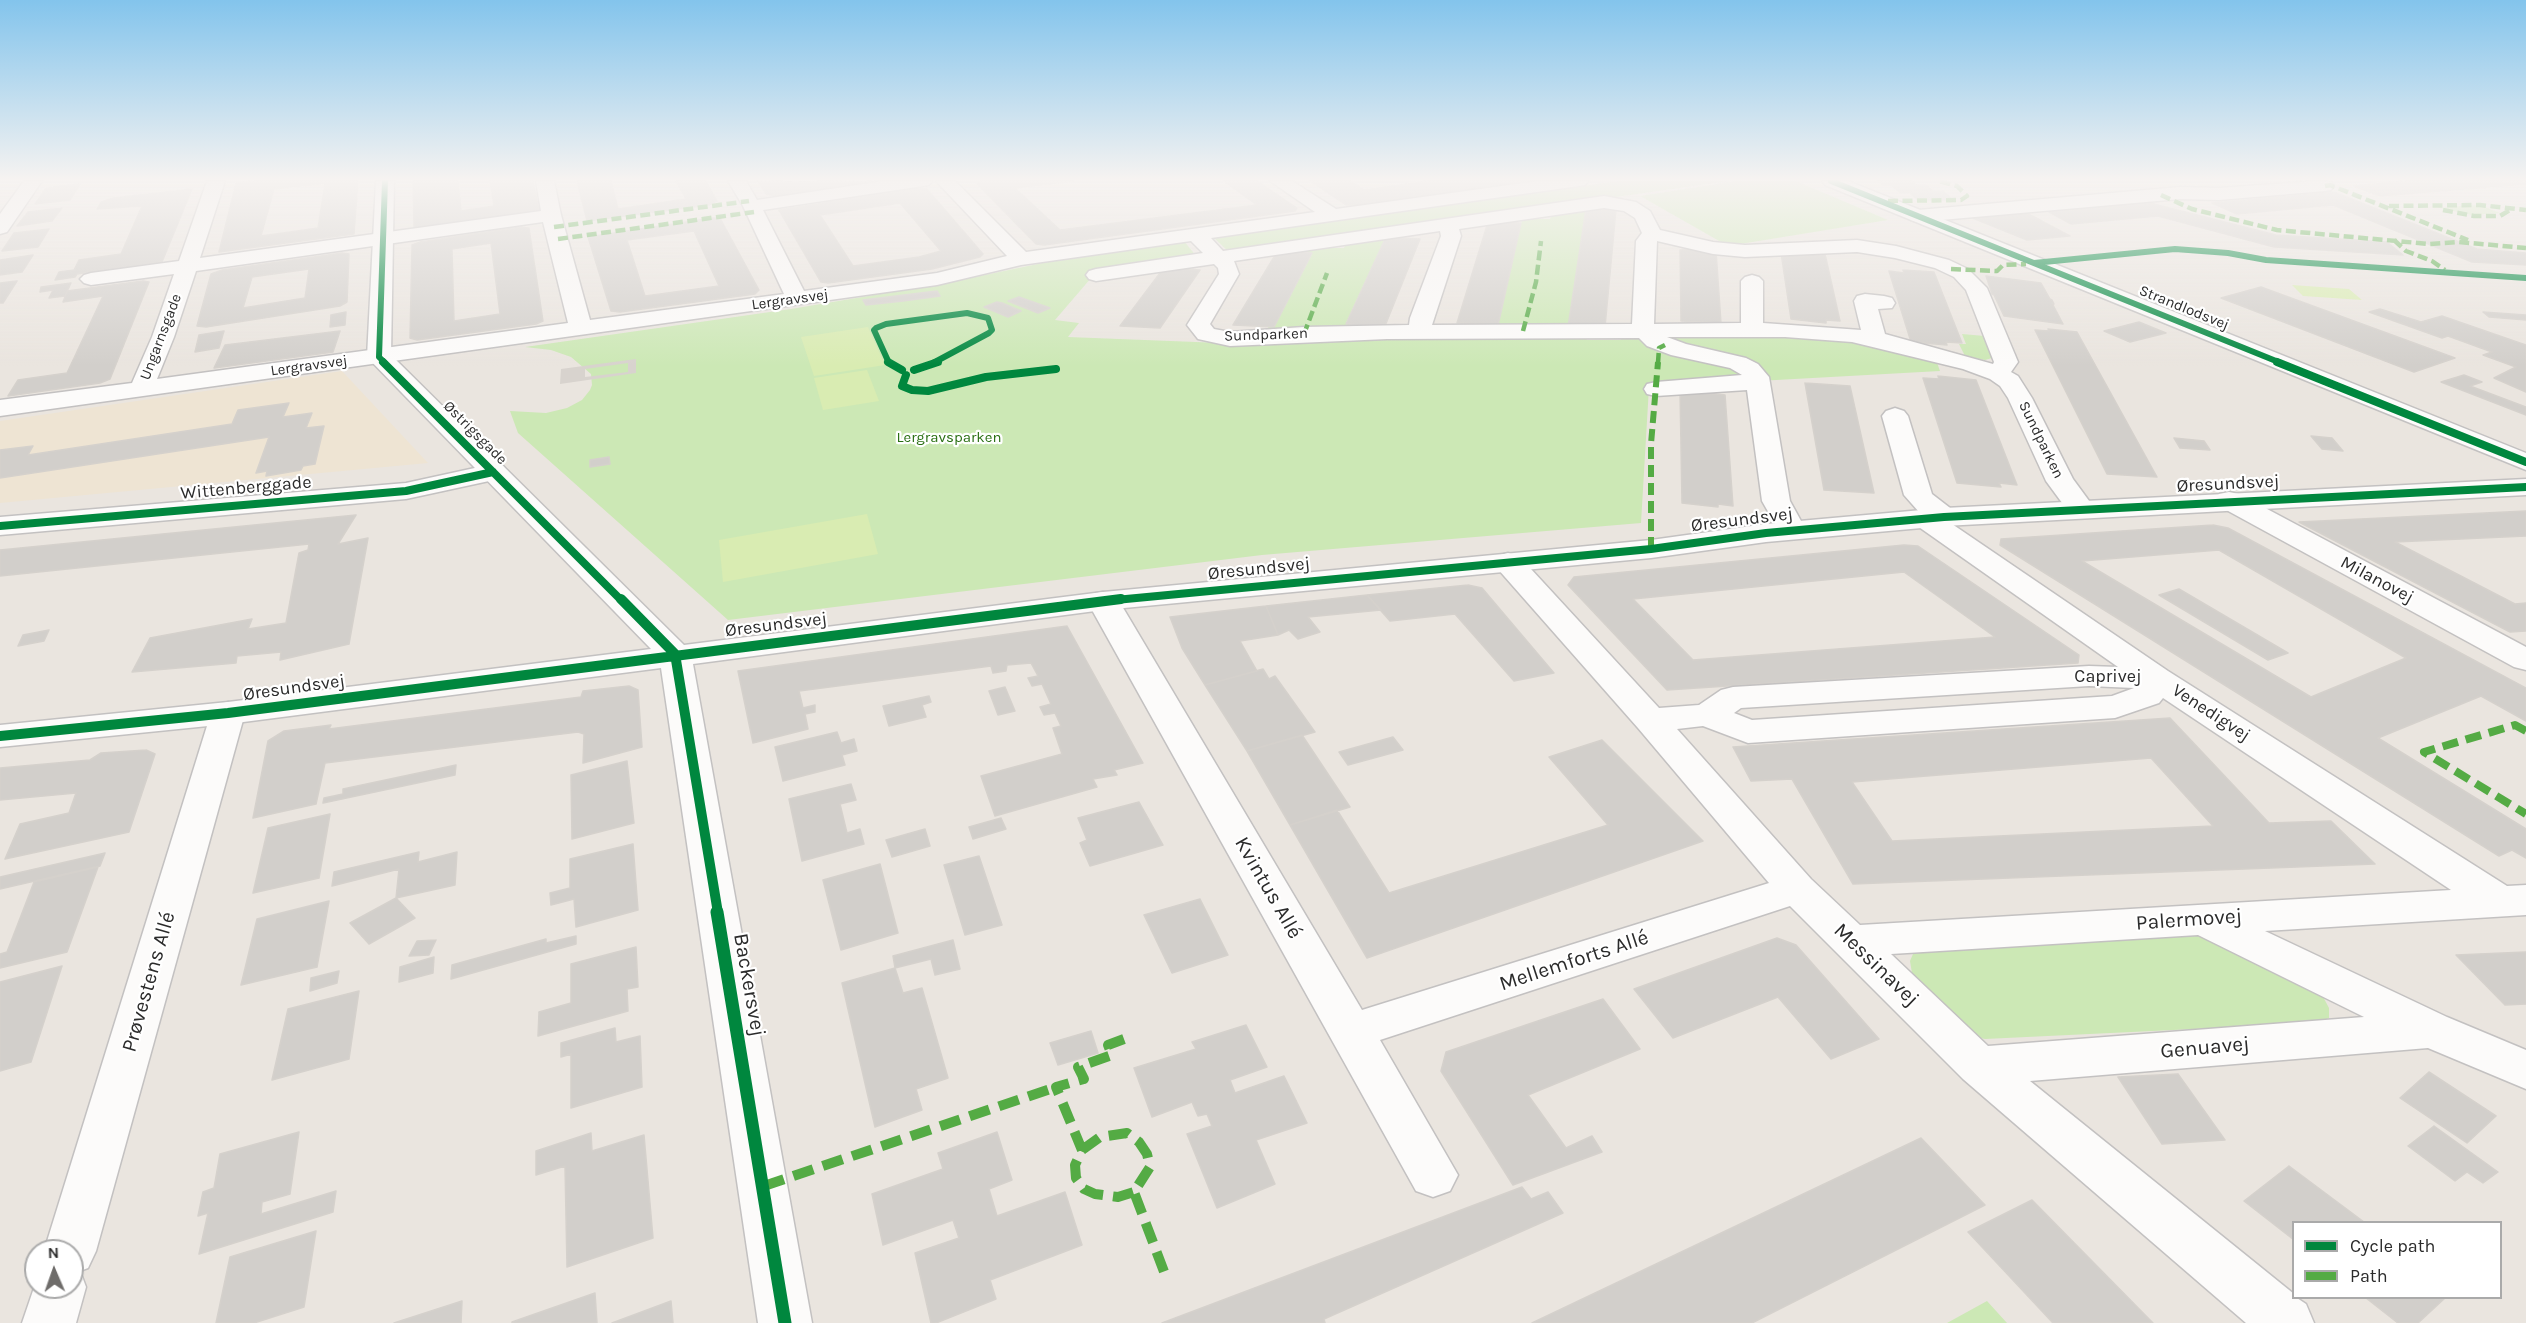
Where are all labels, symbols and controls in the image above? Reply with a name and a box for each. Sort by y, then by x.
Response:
street label: Strandlodsvej [2136,282,2232,334]
street label: Lergravsvej [750,286,830,314]
street label: Ungarnsgade [136,291,186,383]
street label: Sundparken [1224,325,1308,345]
street label: Lergravsvej [269,352,349,380]
street label: Østrigsgade [439,397,511,469]
street label: Sundparken [2015,398,2067,482]
park label: Lergravsparken [896,429,1002,447]
street label: Øresundsvej [2176,471,2280,497]
street label: Wittenberggade [180,472,312,504]
street label: Øresundsvej [1690,503,1794,537]
street label: Milanovej [2337,552,2417,608]
street label: Øresundsvej [1207,553,1311,585]
street label: Øresundsvej [724,608,828,642]
street label: Caprivej [2074,666,2142,688]
street label: Øresundsvej [242,670,346,706]
street label: Venedigvej [2168,680,2254,746]
street label: Kvintus Allé [1229,833,1307,943]
street label: Palermovej [2135,904,2243,936]
street label: Prøvestens Allé [117,909,181,1055]
street label: Messinavej [1828,918,1924,1012]
street label: Mellemforts Allé [1496,925,1652,997]
street label: Backersvej [728,931,770,1039]
street label: Genuavej [2159,1032,2251,1064]
legend [2292,1221,2502,1299]
text: Cycle path [2350,1235,2435,1257]
north arrow [24,1239,84,1299]
text: N [47,1243,59,1262]
text: Path [2350,1265,2388,1287]

